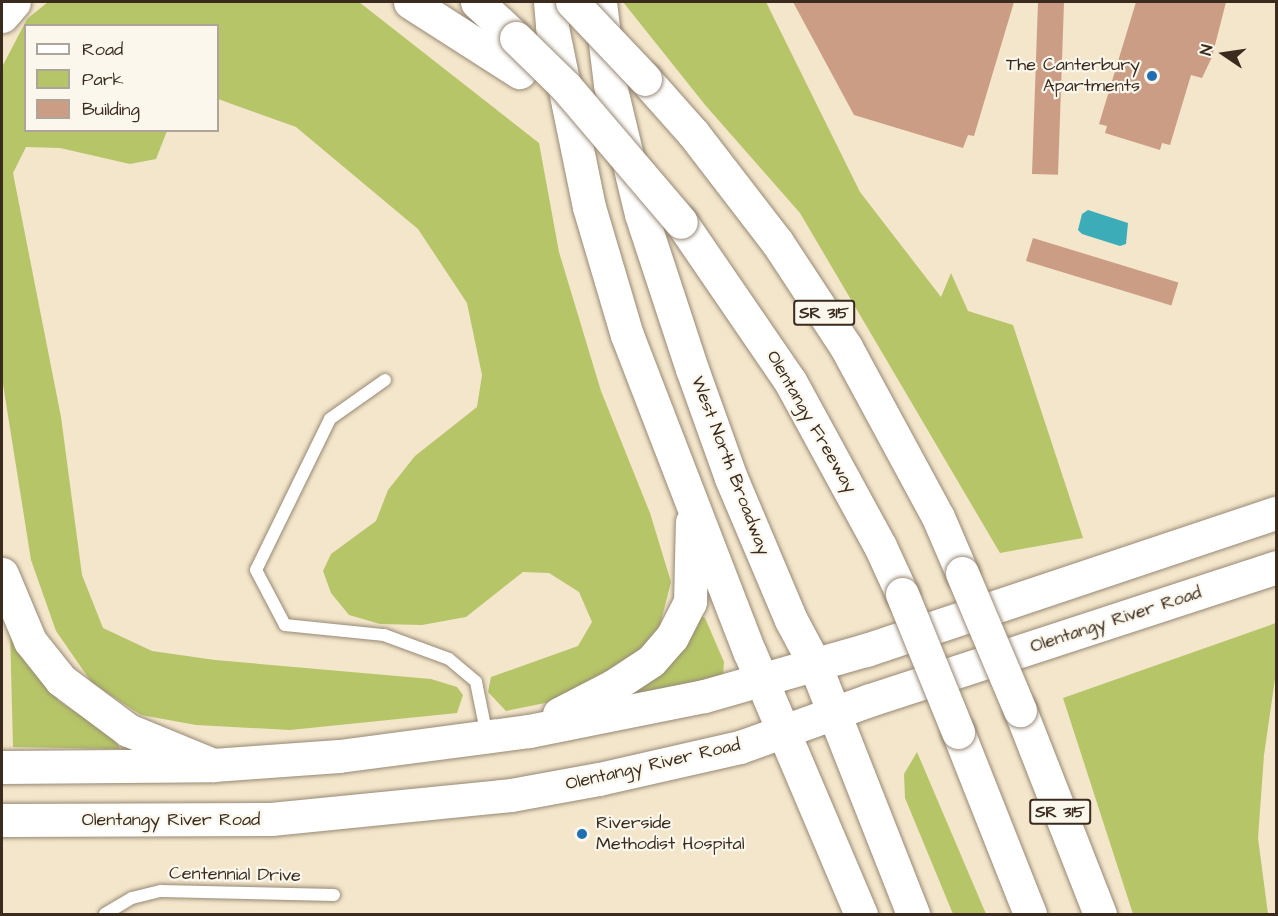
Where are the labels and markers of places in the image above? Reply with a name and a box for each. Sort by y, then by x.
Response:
place label: The Canterbury Apartments [1006,55,1140,98]
marker: The Canterbury Apartments [1145,69,1159,83]
place label: Riverside Methodist Hospital [596,813,744,856]
marker: Riverside Methodist Hospital [573,825,591,843]

